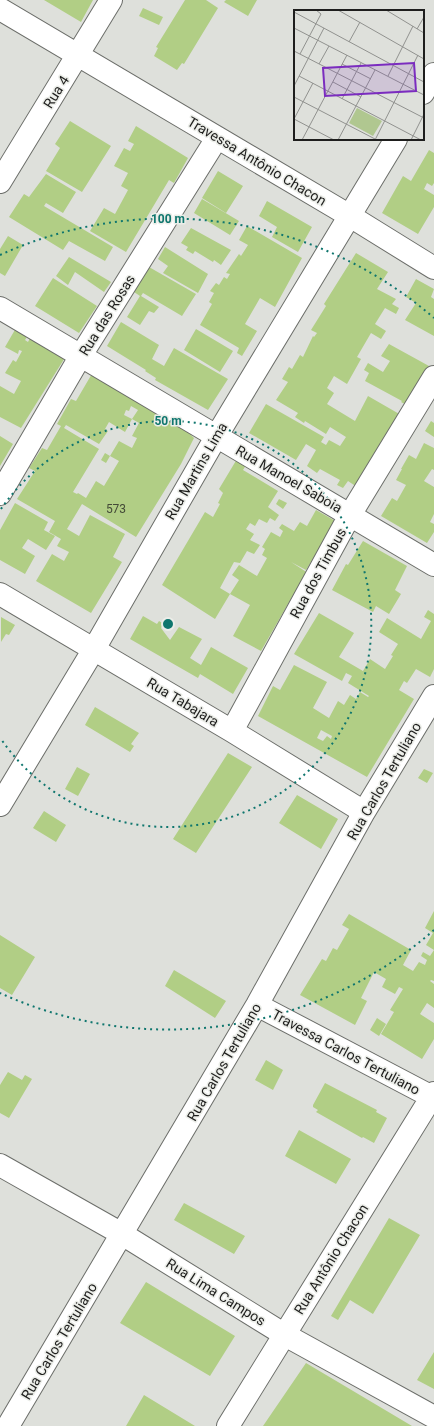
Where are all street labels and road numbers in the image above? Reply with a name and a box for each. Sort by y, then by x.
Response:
street label: Rua 4 [40,73,72,111]
street label: Travessa Antônio Chacon [185,113,329,209]
street label: Rua das Rosas [76,272,138,358]
street label: Rua Martins Lima [162,420,230,522]
street label: Rua Manoel Saboia [233,442,345,516]
street label: Rua dos Timbus [287,525,349,621]
street label: Rua Tabajara [144,674,222,730]
street label: Rua Carlos Tertuliano [344,719,424,843]
street label: Rua Carlos Tertuliano [184,1000,264,1124]
street label: Travessa Carlos Tertuliano [269,1006,423,1098]
street label: Rua Antônio Chacon [291,1201,371,1317]
street label: Rua Lima Campos [163,1255,269,1329]
street label: Rua Carlos Tertuliano [18,1280,100,1402]

